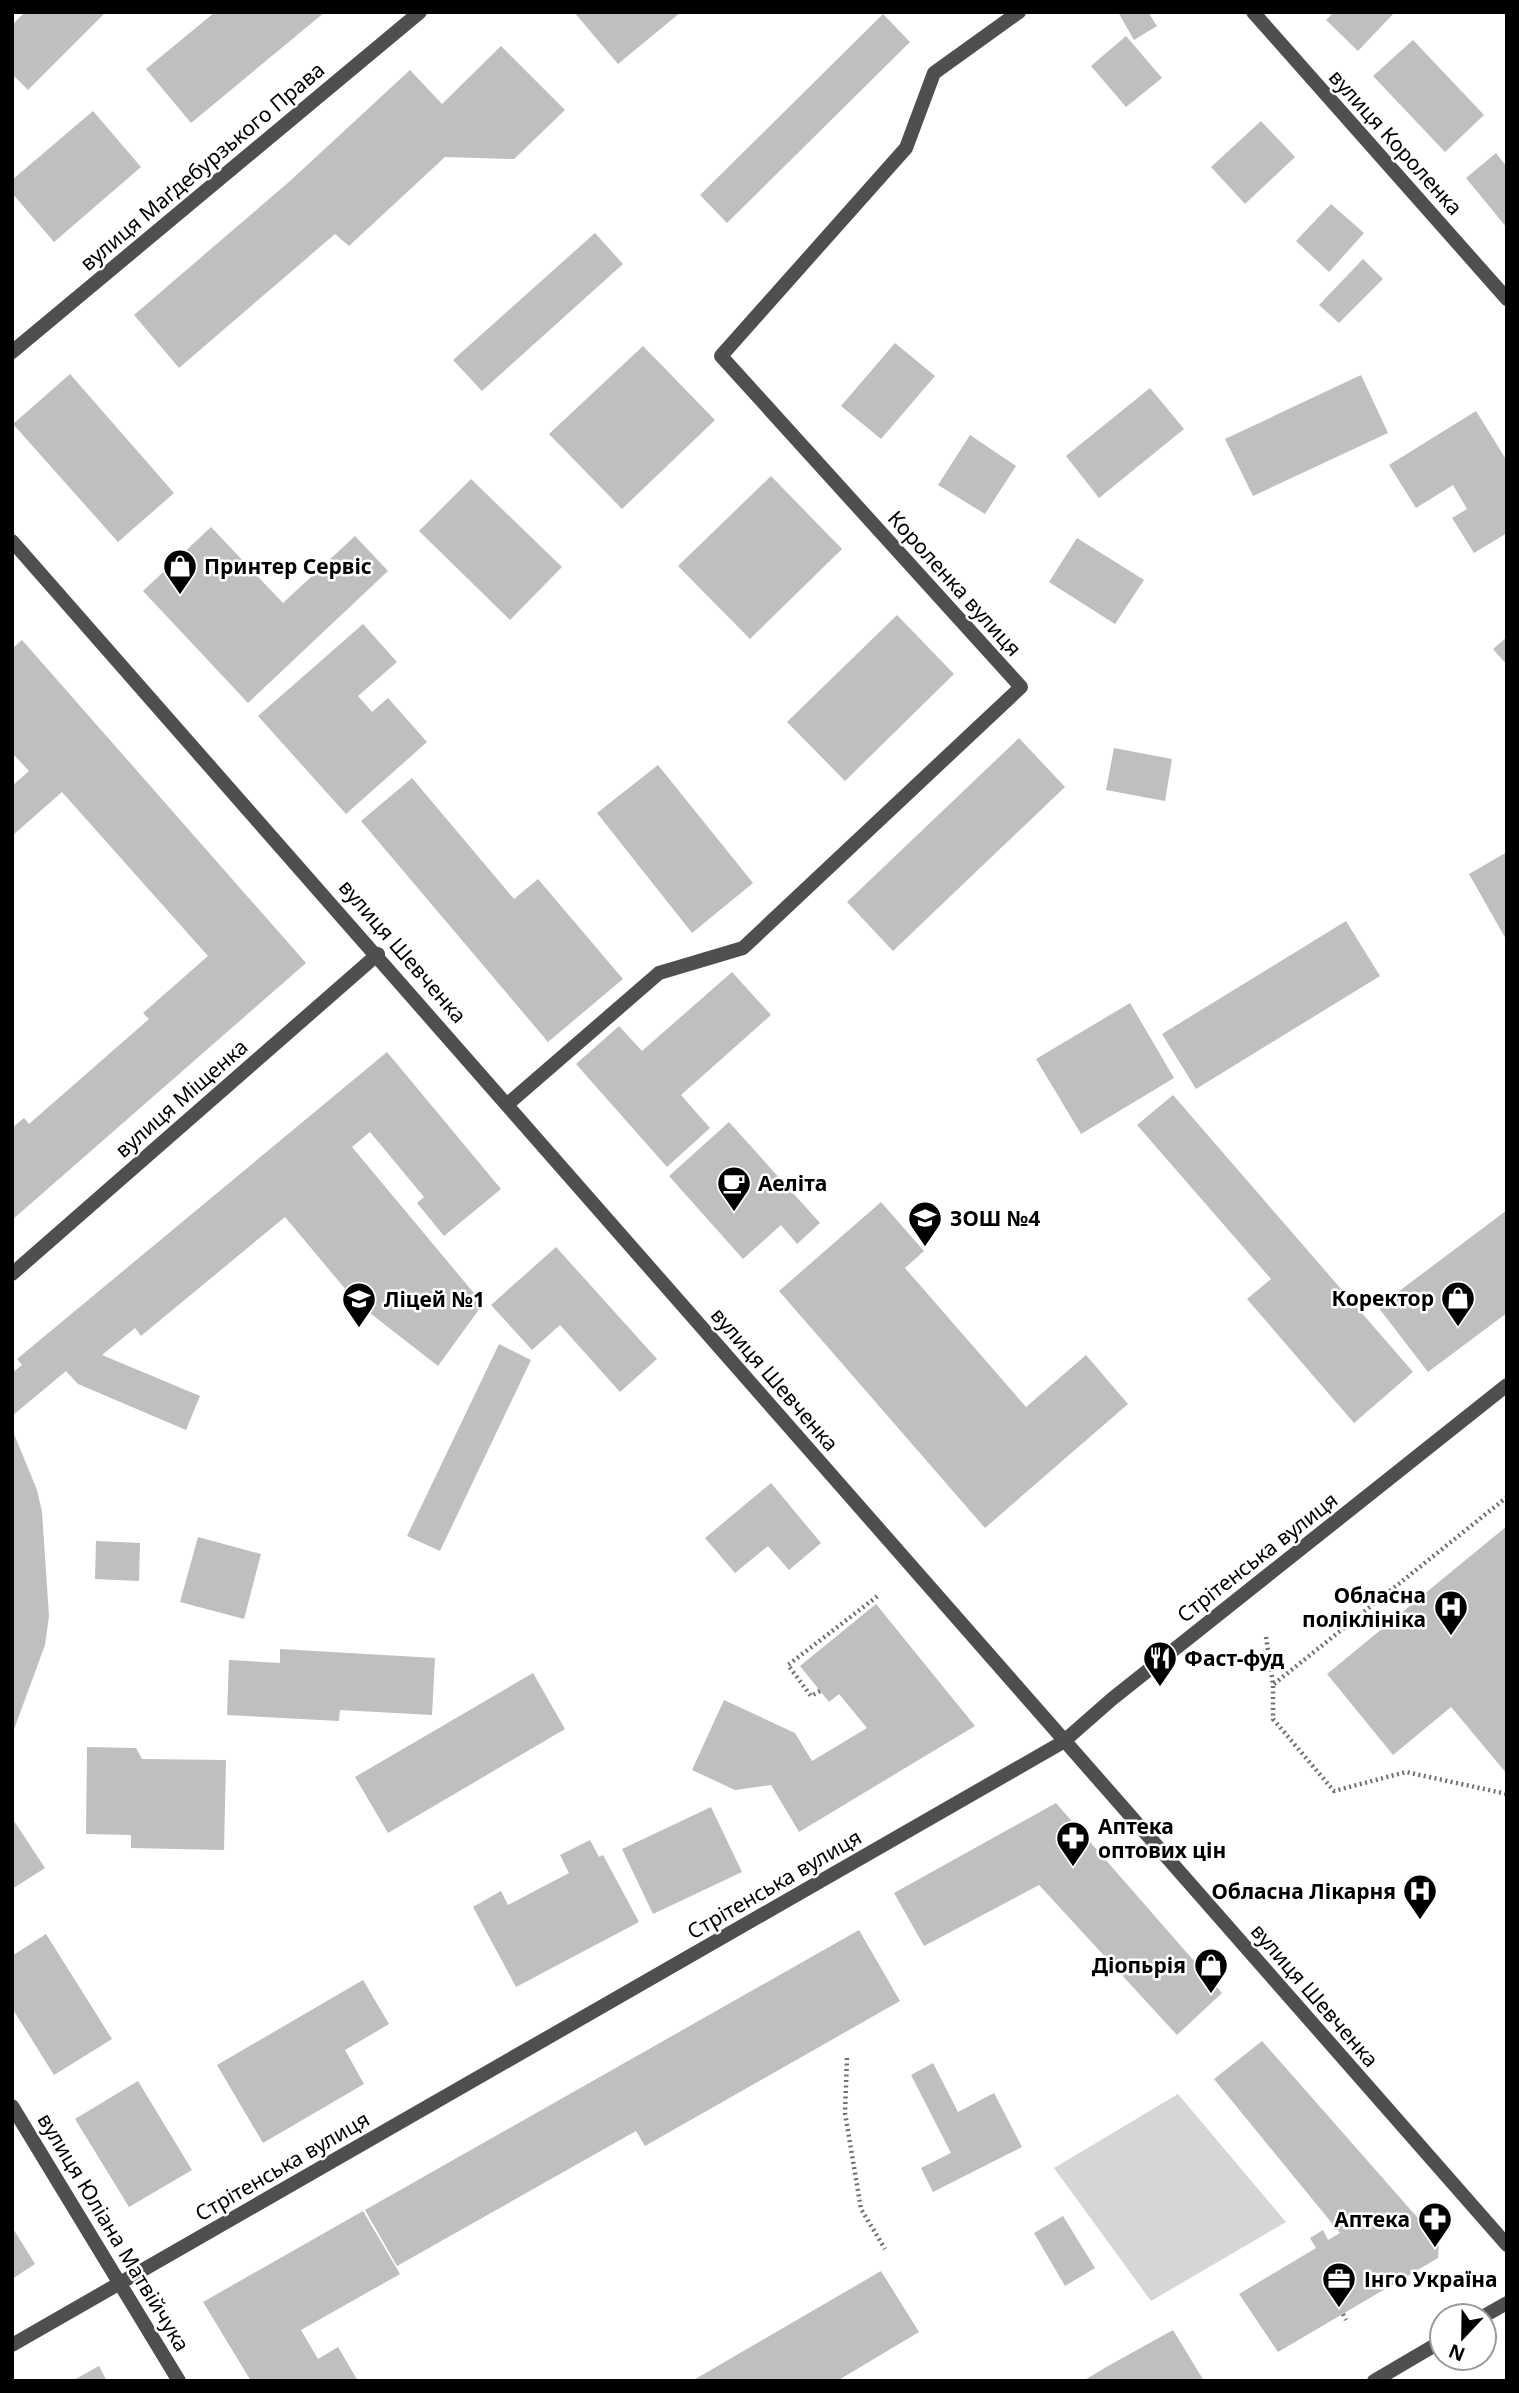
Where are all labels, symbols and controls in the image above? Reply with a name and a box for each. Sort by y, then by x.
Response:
street label: вулиця Маґдебурзького Права [74,55,330,277]
street label: вулиця Короленка [1323,63,1469,221]
street label: Короленка вулиця [882,504,1028,662]
shop icon: Принтер Сервіс [161,547,199,596]
place label: Принтер Сервіс [204,552,372,580]
street label: вулиця Шевченка [333,873,473,1029]
street label: вулиця Міщенка [109,1033,253,1163]
cafe icon: Аеліта [715,1164,753,1213]
place label: Аеліта [758,1169,827,1197]
school or university icon: ЗОШ №4 [906,1199,944,1248]
place label: ЗОШ №4 [950,1204,1040,1232]
shop icon: Коректор [1439,1279,1477,1328]
school or university icon: Ліцей №1 [340,1280,378,1329]
place label: Коректор [1332,1284,1434,1312]
place label: Ліцей №1 [384,1285,485,1313]
street label: вулиця Шевченка [705,1301,845,1457]
street label: Стрітенська вулиця [1171,1485,1343,1629]
place label: Обласна поліклініка [1302,1581,1426,1633]
hospital icon: Обласна поліклініка [1432,1588,1470,1637]
restaurant icon: Фаст-фуд [1141,1639,1179,1688]
place label: Фаст-фуд [1184,1644,1285,1672]
place label: Аптека оптових цін [1098,1812,1226,1864]
pharmacy icon: Аптека оптових цін [1054,1819,1092,1868]
street label: Стрітенська вулиця [682,1823,866,1945]
hospital icon: Обласна Лікарня [1401,1872,1439,1921]
place label: Обласна Лікарня [1212,1877,1396,1905]
street label: вулиця Шевченка [1245,1917,1385,2073]
shop icon: Діопьрія [1192,1946,1230,1995]
place label: Діопьрія [1092,1951,1186,1979]
street label: Стрітенська вулиця [190,2105,374,2227]
street label: вулиця Юліана Матвійчука [32,2108,196,2356]
pharmacy icon: Аптека [1416,2200,1454,2249]
place label: Аптека [1334,2205,1410,2233]
office icon: Інго Україна [1320,2260,1358,2309]
place label: Інго Україна [1364,2265,1498,2293]
north arrow [1428,2302,1498,2372]
text: N [1445,2338,1469,2368]

